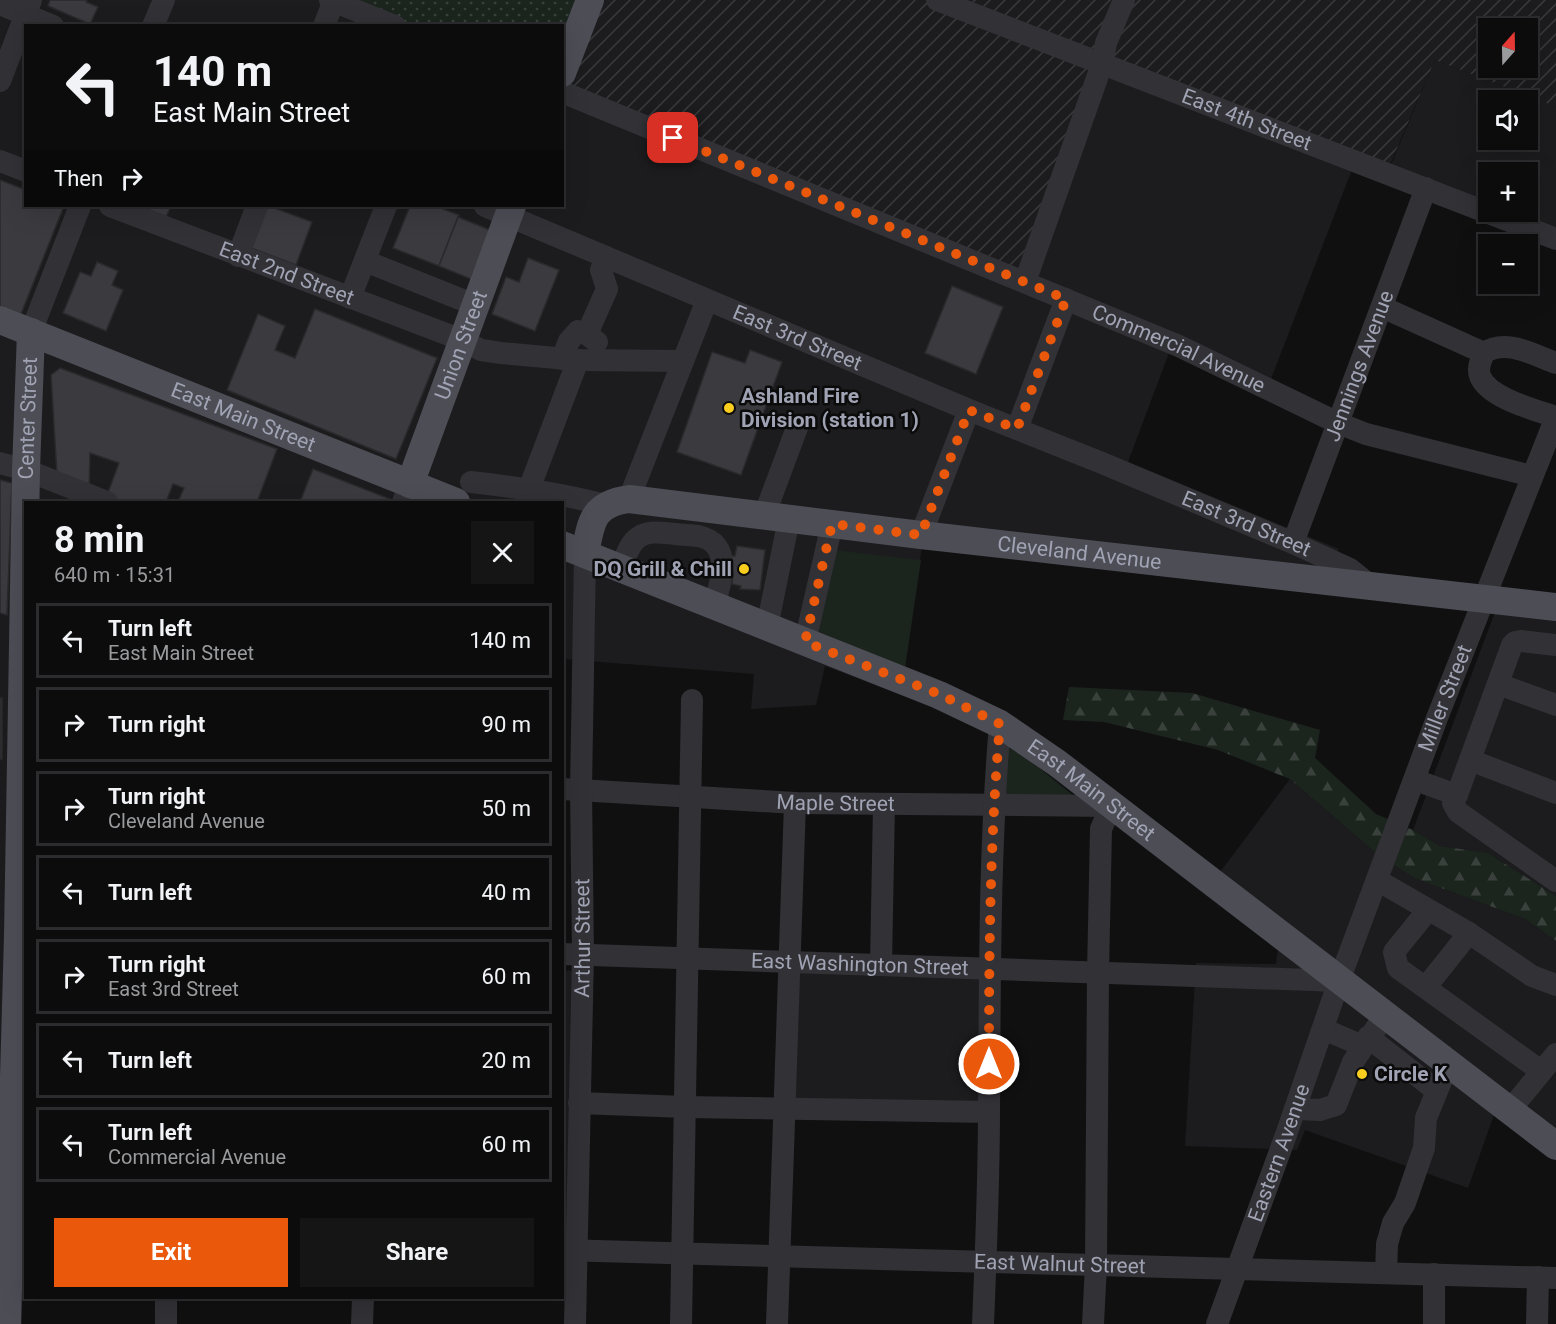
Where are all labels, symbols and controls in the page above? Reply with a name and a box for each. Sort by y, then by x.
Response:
north arrow [1478,18,1538,78]
map controls [1478,18,1538,294]
text: 140 m [153,47,272,96]
icon: left [54,48,132,126]
street label: East 4th Street [1178,84,1315,156]
button: sound [1478,90,1538,150]
text: East Main Street [153,97,350,129]
pin [647,112,698,163]
icon: arrive [656,121,689,154]
icon: right [115,162,148,195]
button: + [1478,162,1538,222]
text: Then [54,166,103,191]
button: − [1478,234,1538,294]
street label: East 2nd Street [216,237,357,310]
street label: Union Street [430,287,492,403]
street label: Jennings Avenue [1320,287,1398,445]
street label: East 3rd Street [729,300,866,375]
street label: Commercial Avenue [1089,300,1269,398]
street label: Center Street [14,357,42,480]
street label: East Main Street [168,378,319,457]
place label: Ashland Fire Division (station 1) [741,384,919,432]
marker: Ashland Fire Division (station 1) [722,401,736,415]
street label: East 3rd Street [1178,486,1315,562]
text: 8 min [54,519,145,561]
button: close [471,521,534,584]
street label: Cleveland Avenue [996,532,1163,574]
place label: DQ Grill & Chill [594,557,732,581]
marker: DQ Grill & Chill [737,562,751,576]
text: 640 m · 15:31 [54,563,175,587]
text: Turn left [108,616,192,641]
icon: left [57,624,90,657]
text: 140 m [469,628,531,653]
text: East Main Street [108,641,254,665]
street label: Miller Street [1414,641,1477,755]
icon: right [57,708,90,741]
text: Turn right [108,712,205,737]
text: 90 m [482,712,531,737]
street label: East Main Street [1023,734,1160,846]
text: Turn right [108,784,205,809]
street label: Maple Street [776,790,895,816]
icon: right [57,792,90,825]
text: 50 m [482,796,531,821]
text: Cleveland Avenue [108,809,265,833]
icon: left [57,876,90,909]
street label: Arthur Street [570,878,595,998]
text: Turn left [108,880,192,905]
text: 40 m [482,880,531,905]
street label: East Washington Street [751,949,969,980]
text: Turn right [108,952,205,977]
icon: right [57,960,90,993]
text: 60 m [482,964,531,989]
text: East 3rd Street [108,977,239,1001]
position arrow [957,1032,1021,1096]
icon: left [57,1044,90,1077]
text: Turn left [108,1048,192,1073]
text: 20 m [482,1048,531,1073]
place label: Circle K [1374,1062,1448,1086]
marker: Circle K [1355,1067,1369,1081]
street label: Eastern Avenue [1243,1081,1315,1225]
text: Turn left [108,1120,192,1145]
icon: left [57,1128,90,1161]
text: 60 m [482,1132,531,1157]
text: Commercial Avenue [108,1145,286,1169]
button: Exit [54,1218,288,1287]
button: Share [300,1218,534,1287]
street label: East Walnut Street [974,1250,1146,1278]

